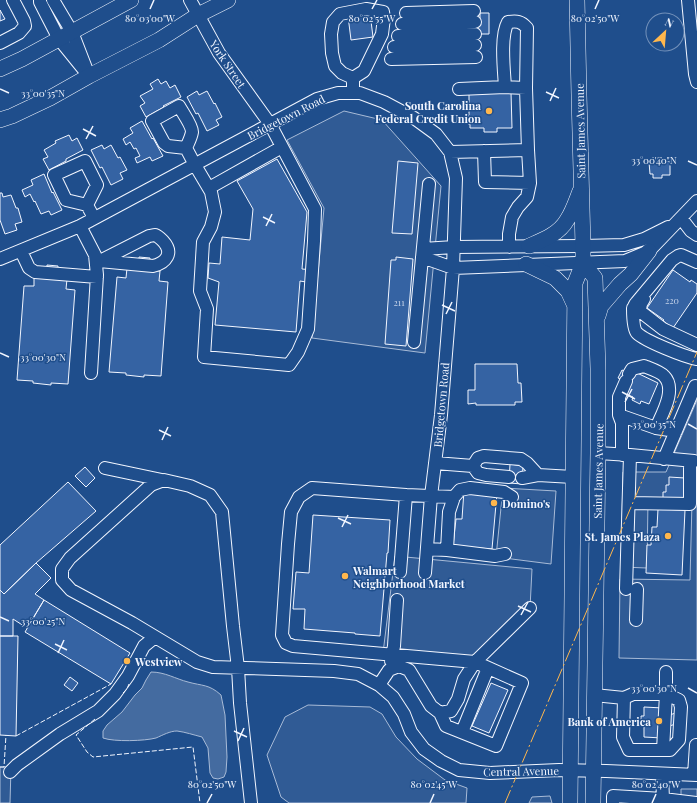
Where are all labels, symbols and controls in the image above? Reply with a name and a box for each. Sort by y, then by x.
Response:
text: 80°03'00"W [125,11,176,25]
text: 80°02'55"W [349,11,396,25]
text: 80°02'50"W [571,11,620,25]
north arrow [645,12,685,52]
text: N [663,14,677,31]
street label: York Street [206,36,250,91]
street label: Saint James Avenue [572,83,588,179]
text: 33°00'35"N [21,86,65,100]
street label: Bridgetown Road [245,91,328,143]
place label: South Carolina Federal Credit Union [375,98,481,126]
marker: South Carolina Federal Credit Union [484,106,494,116]
text: 33°00'40"N [631,153,677,167]
house number: 220 [665,294,679,306]
house number: 211 [394,296,405,308]
text: 33°00'30"N [20,350,66,364]
street label: Bridgetown Road [430,361,452,448]
text: 33°00'35"N [632,417,676,431]
street label: Saint James Avenue [590,423,606,519]
place label: Domino's [502,496,550,511]
marker: Domino's [489,498,499,508]
place label: St. James Plaza [585,529,660,544]
marker: St. James Plaza [663,531,673,541]
place label: Walmart Neighborhood Market [352,563,465,591]
marker: Walmart Neighborhood Market [340,571,350,581]
text: 33°00'25"N [21,614,65,628]
place label: Westview [134,654,183,669]
marker: Westview [122,656,132,666]
text: 33°00'30"N [631,681,677,695]
place label: Bank of America [567,714,651,729]
marker: Bank of America [654,716,664,726]
street label: Central Avenue [483,763,559,779]
text: 80°02'50"W [188,777,237,791]
text: 80°02'45"W [411,777,458,791]
text: 80°02'40"W [632,777,681,791]

